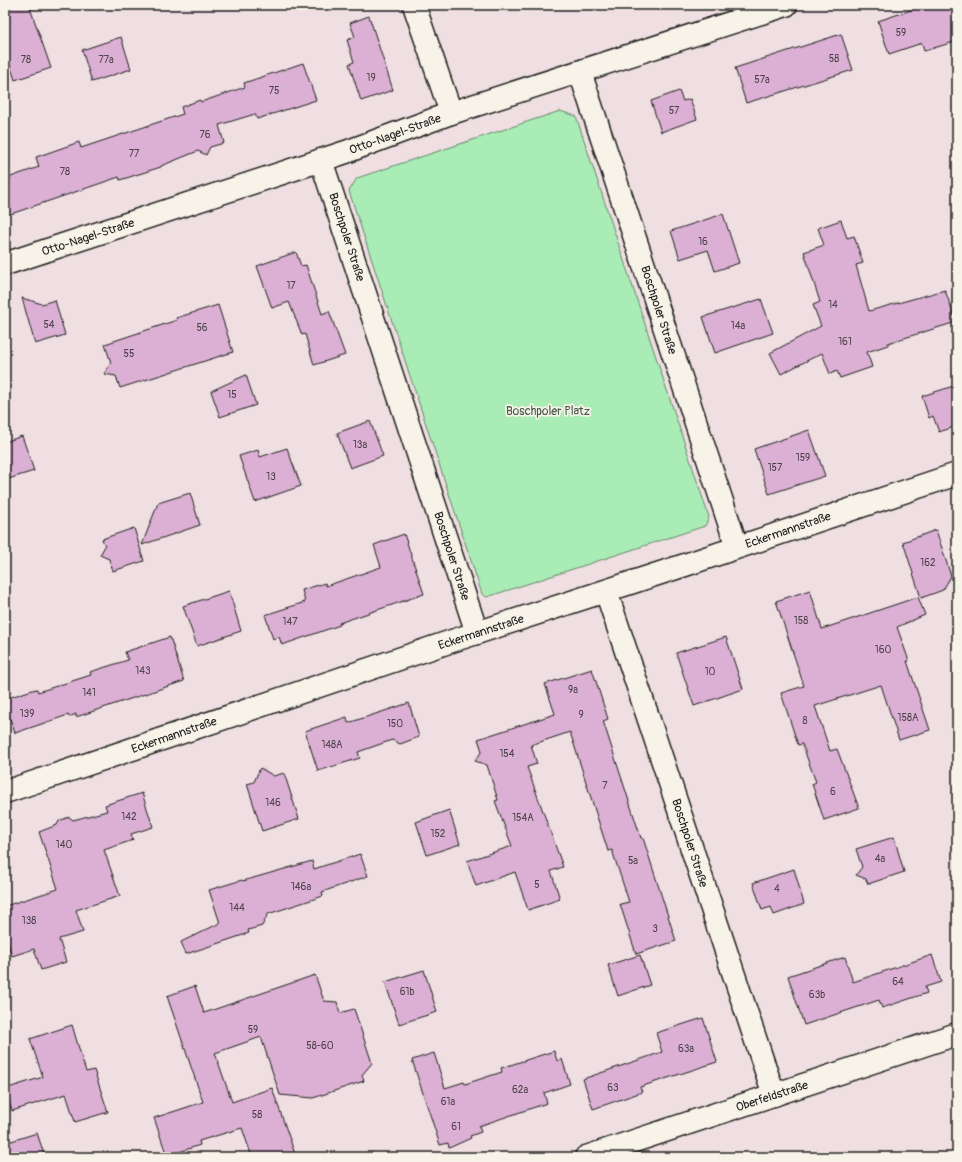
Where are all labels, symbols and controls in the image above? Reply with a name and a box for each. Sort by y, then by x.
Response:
house number: 59 [896,27,906,39]
house number: 58 [829,53,839,65]
house number: 78 [21,54,31,66]
house number: 77a [98,54,114,66]
house number: 19 [366,72,376,84]
house number: 57a [754,74,770,86]
house number: 75 [269,85,279,97]
house number: 57 [669,105,680,117]
street label: Otto-Nagel-Straße [347,111,443,158]
house number: 76 [199,129,211,141]
house number: 77 [129,148,140,160]
house number: 78 [60,166,70,178]
street label: Boschpoler Straße [325,191,368,283]
street label: Otto-Nagel-Straße [40,215,136,260]
house number: 16 [698,236,708,248]
street label: Boschpoler Straße [637,264,680,356]
house number: 17 [286,280,296,292]
house number: 14 [828,299,838,311]
house number: 54 [43,319,55,331]
house number: 14a [731,320,746,332]
house number: 56 [196,322,208,334]
house number: 161 [838,336,852,348]
house number: 55 [124,348,134,360]
house number: 15 [227,389,237,401]
park label: Boschpoler Platz [506,404,590,419]
house number: 13a [353,439,367,451]
house number: 159 [796,452,810,464]
house number: 157 [768,462,783,474]
house number: 13 [266,471,276,483]
street label: Eckermannstraße [744,509,833,552]
street label: Boschpoler Straße [430,510,473,602]
house number: 162 [920,557,936,569]
street label: Eckermannstraße [436,612,526,653]
house number: 158 [794,615,808,627]
house number: 147 [283,616,298,628]
house number: 160 [875,644,891,656]
house number: 143 [135,665,151,677]
house number: 10 [705,666,716,678]
house number: 9a [568,684,578,696]
house number: 141 [82,687,96,699]
house number: 139 [20,708,34,720]
house number: 9 [578,709,584,721]
house number: 158A [898,712,919,724]
street label: Eckermannstraße [130,714,219,757]
house number: 8 [802,715,808,727]
house number: 150 [387,718,403,730]
house number: 148A [321,739,343,751]
house number: 154 [499,748,515,760]
house number: 7 [602,780,608,792]
house number: 6 [830,786,836,798]
house number: 146 [265,797,281,809]
street label: Boschpoler Straße [668,797,711,889]
house number: 142 [121,811,137,823]
house number: 154A [512,812,534,824]
house number: 152 [431,828,446,840]
house number: 140 [56,839,72,851]
house number: 4a [875,853,886,865]
house number: 5a [628,855,638,867]
house number: 5 [534,879,540,891]
house number: 146a [291,881,311,893]
house number: 4 [774,883,780,895]
house number: 144 [229,902,245,914]
house number: 138 [22,915,36,927]
house number: 3 [652,923,658,935]
house number: 64 [892,976,904,988]
house number: 61b [400,986,414,998]
house number: 63b [809,989,825,1001]
house number: 59 [248,1024,258,1036]
house number: 58-60 [306,1040,334,1052]
house number: 63a [678,1043,694,1055]
street label: Oberfeldstraße [734,1078,810,1115]
house number: 63 [607,1082,619,1094]
house number: 62a [512,1084,528,1096]
house number: 61a [441,1096,456,1108]
house number: 58 [252,1109,262,1121]
house number: 61 [451,1121,461,1133]

